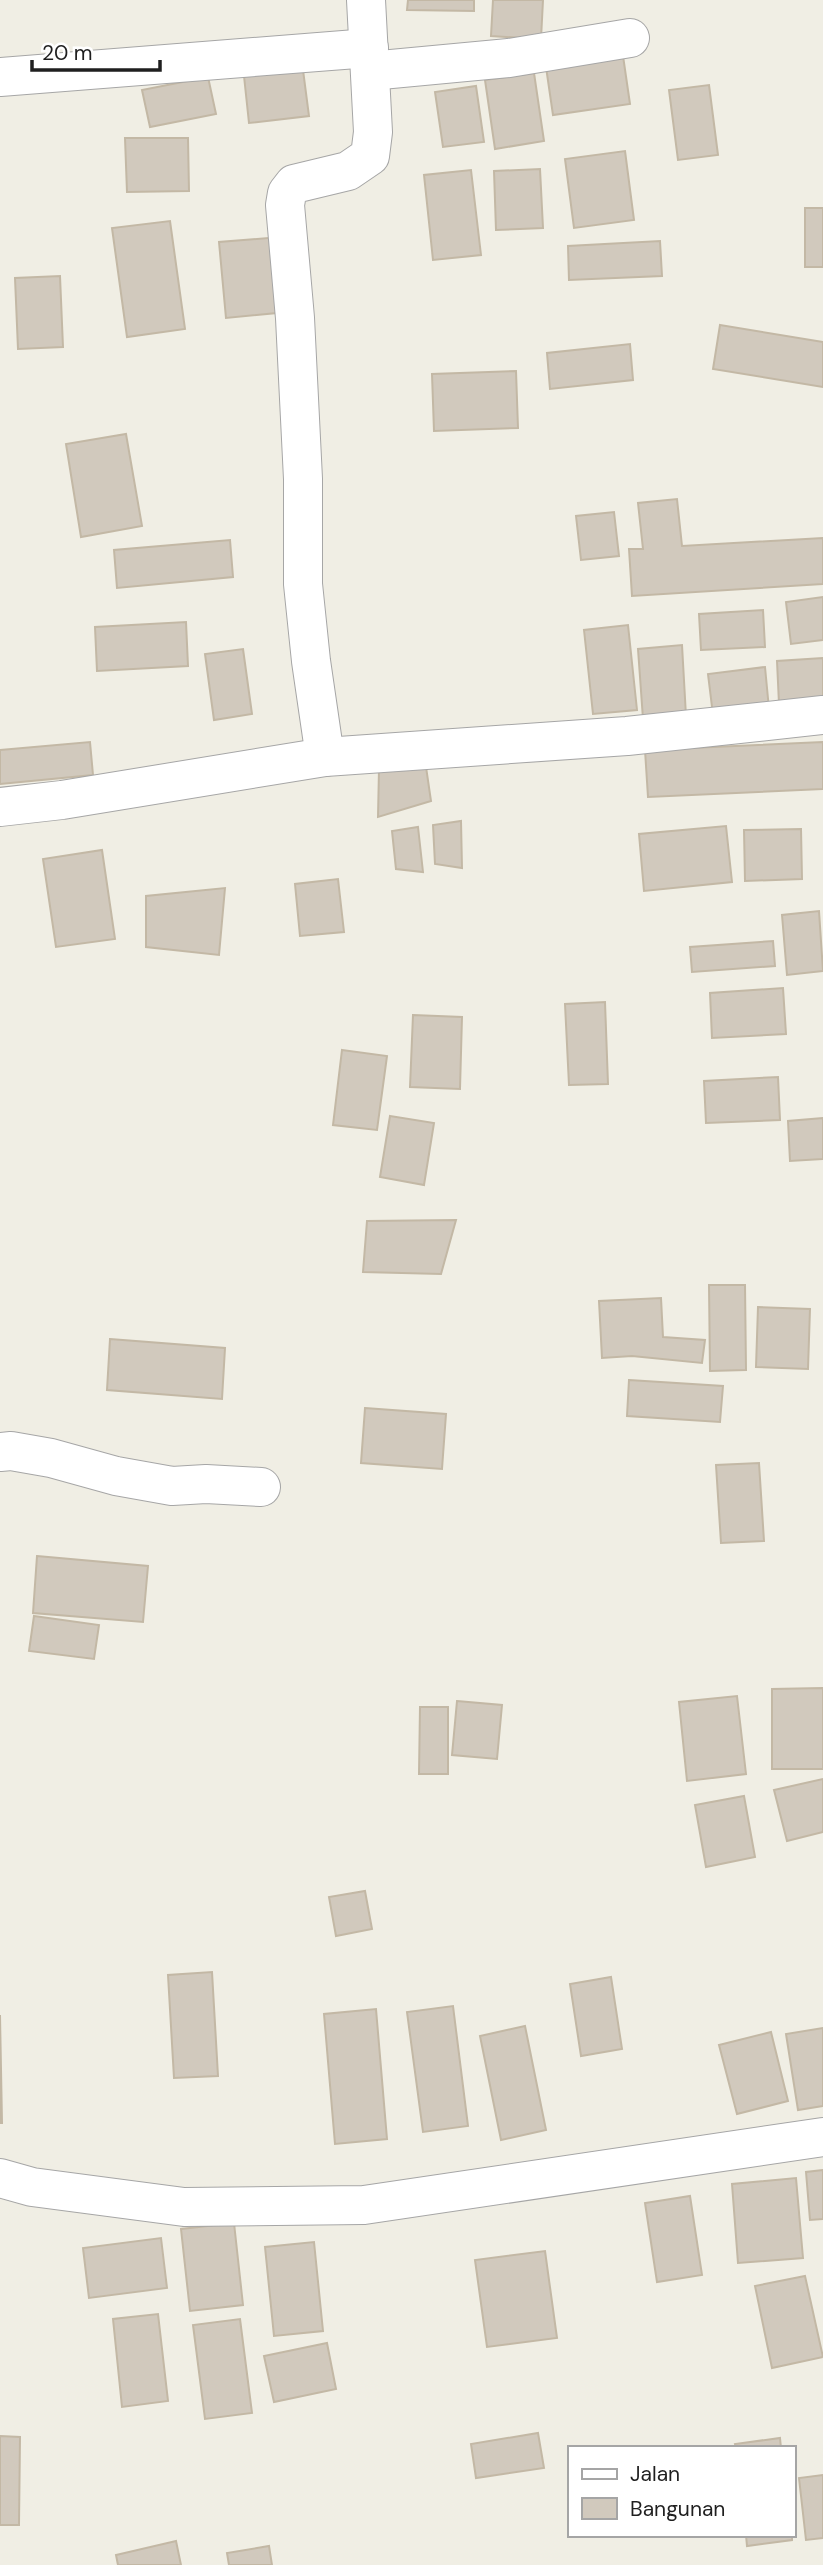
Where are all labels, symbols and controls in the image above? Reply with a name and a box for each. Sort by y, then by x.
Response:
scale bar [32,28,159,72]
text: 20 m [42,39,93,67]
legend [568,2446,795,2537]
text: Jalan [630,2460,680,2488]
text: Bangunan [630,2495,725,2523]

